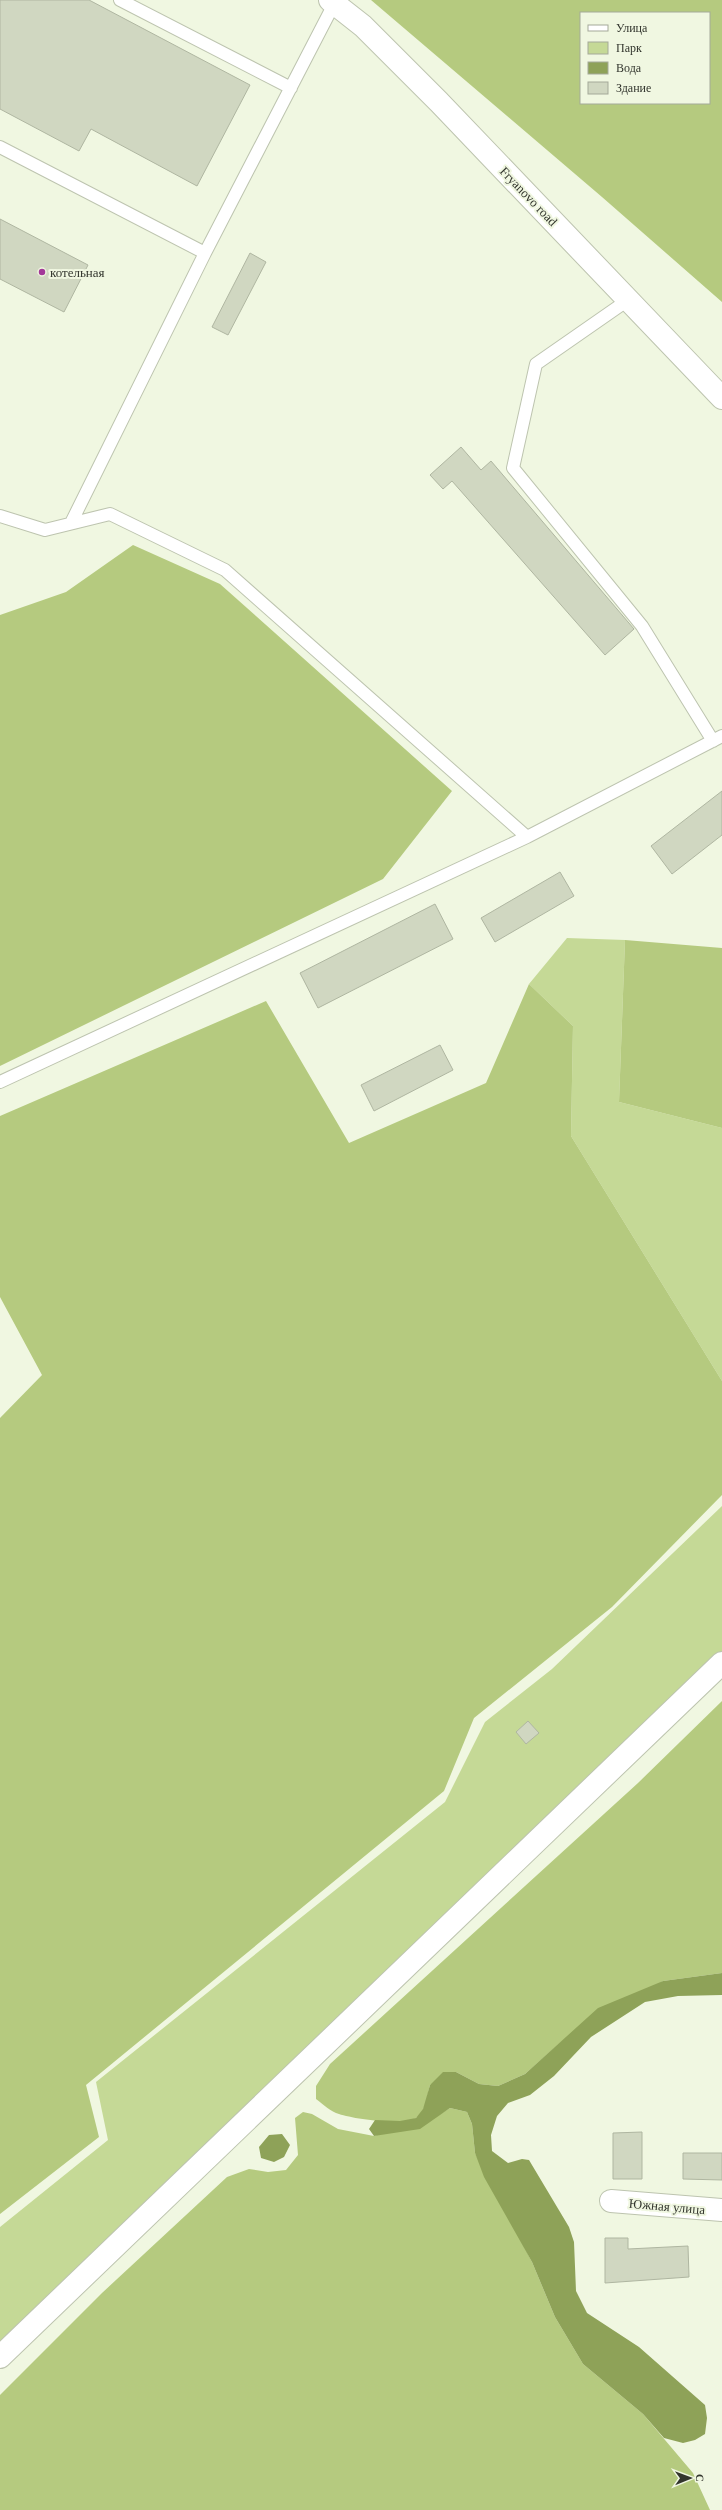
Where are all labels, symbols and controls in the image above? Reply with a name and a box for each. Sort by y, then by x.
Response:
legend [580,12,710,104]
text: Улица [616,21,648,35]
text: Парк [616,41,642,55]
text: Вода [616,61,642,75]
text: Здание [616,81,651,95]
street label: Fryanovo road [497,164,561,229]
place label: котельная [50,265,105,280]
marker: котельная [37,267,47,277]
street label: Южная улица [628,2196,706,2217]
north arrow [670,2458,710,2498]
text: С [694,2474,706,2482]

